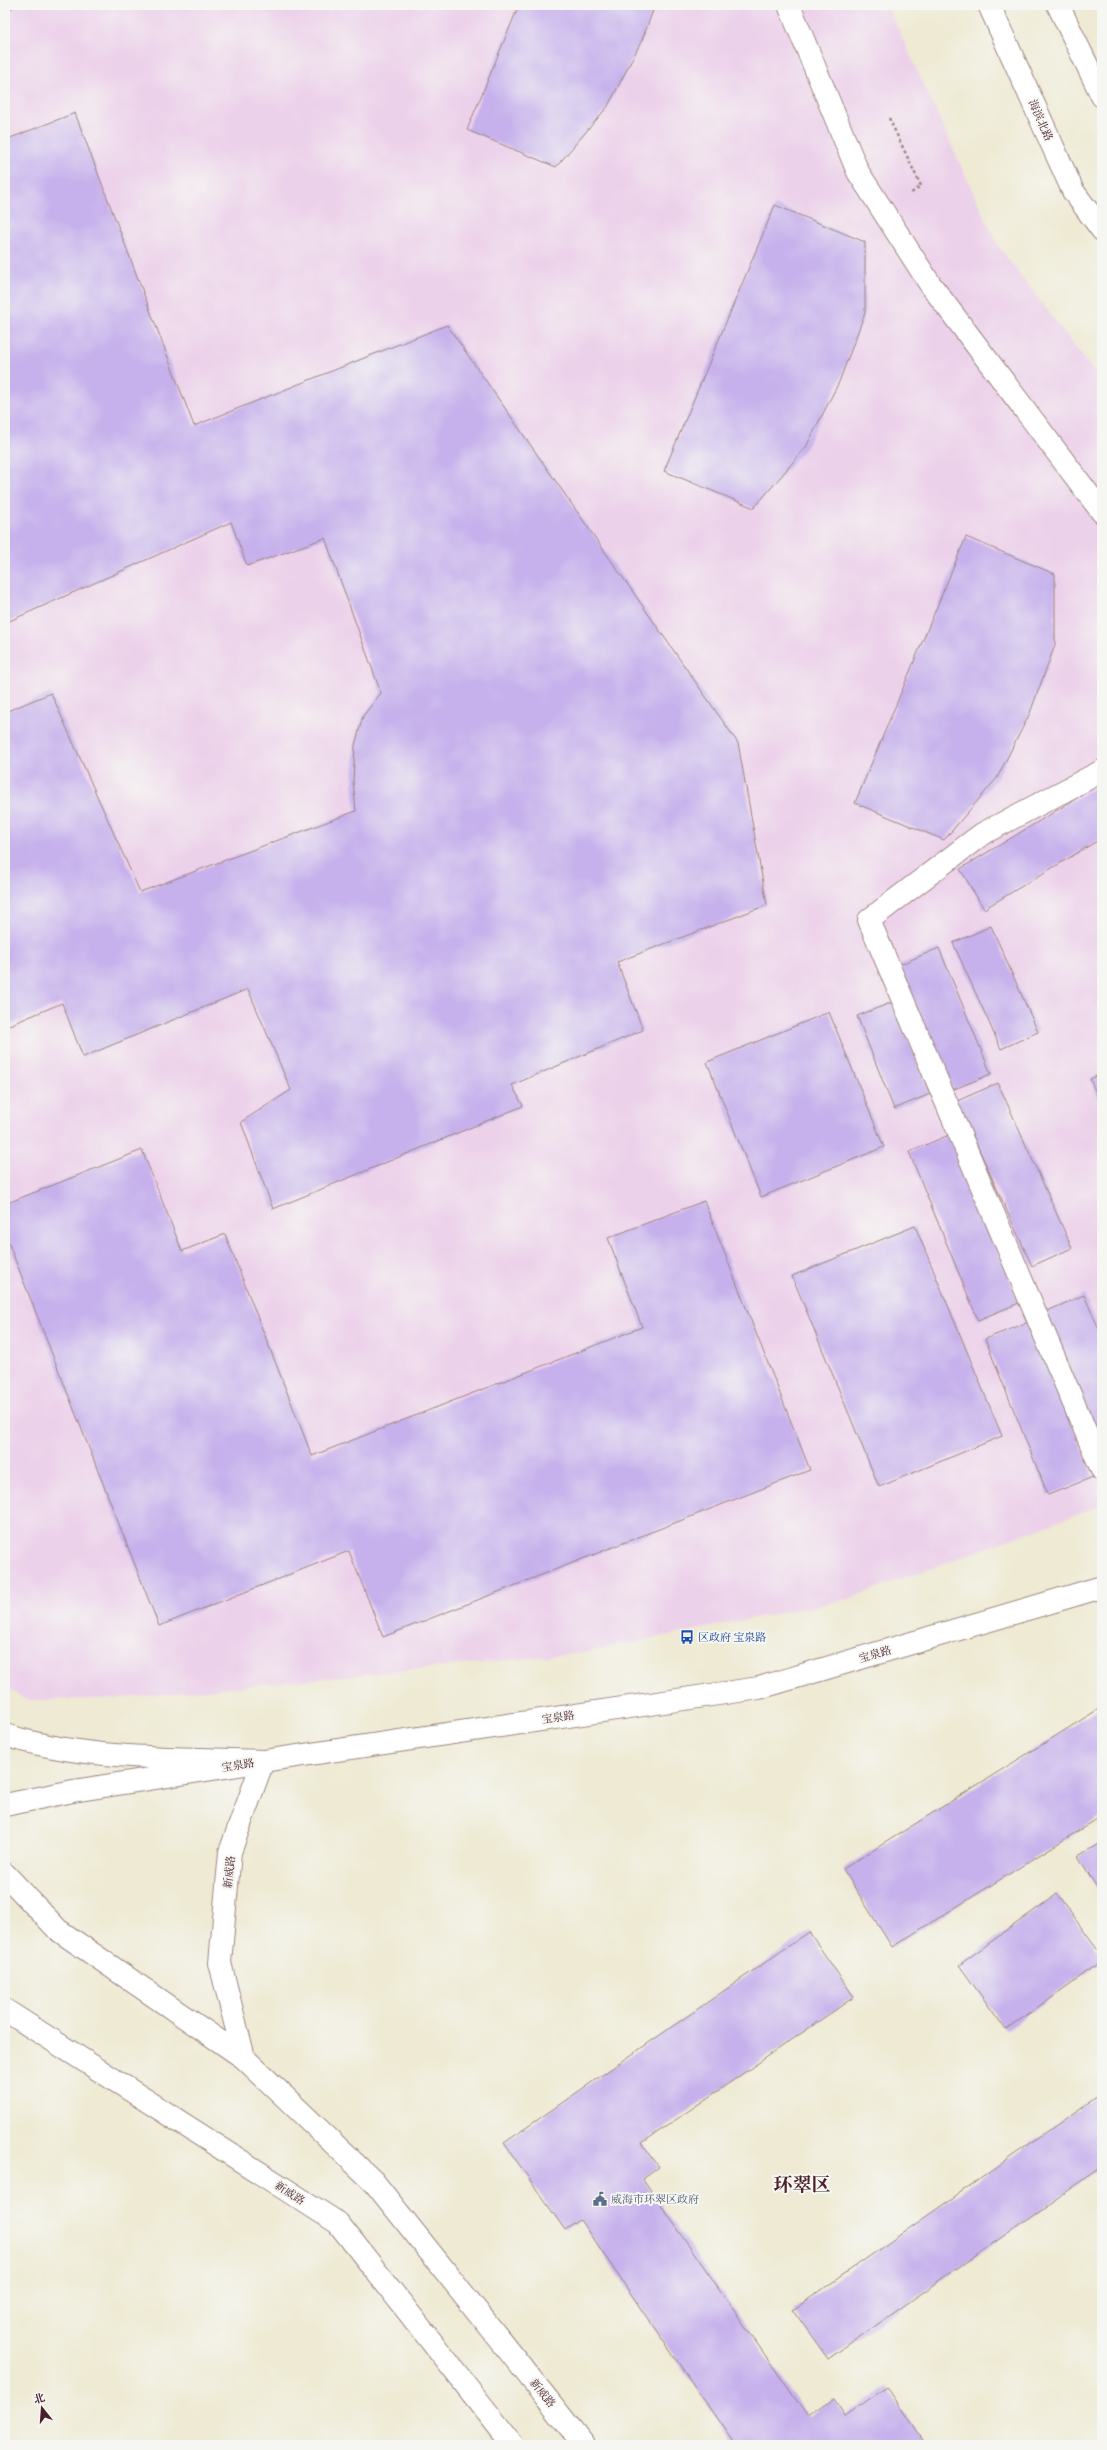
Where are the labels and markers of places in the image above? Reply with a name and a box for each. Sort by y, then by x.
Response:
bus stop icon: 区政府 宝泉路 [679,1629,695,1645]
place label: 区政府 宝泉路 [698,1631,766,1644]
public building icon: 威海市环翠区政府 [592,2191,608,2207]
place label: 威海市环翠区政府 [611,2193,699,2206]

